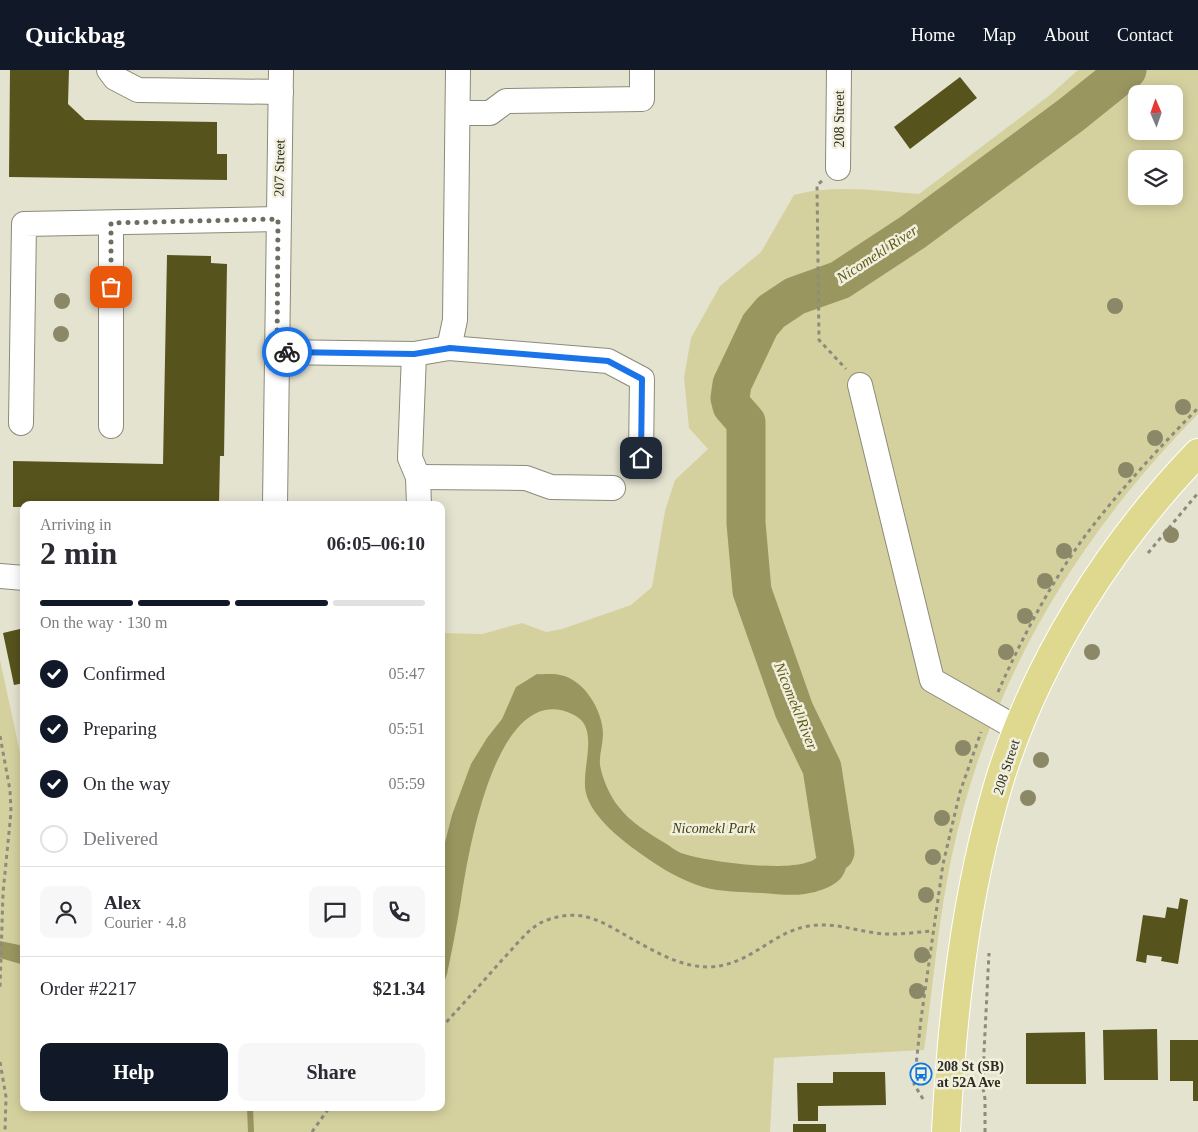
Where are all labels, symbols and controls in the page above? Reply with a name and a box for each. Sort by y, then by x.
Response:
text: Quickbag [25,22,125,48]
text: Home [911,25,955,45]
text: Map [983,25,1016,45]
text: About [1044,25,1089,45]
text: Contact [1117,25,1173,45]
north arrow [1128,85,1182,140]
map controls [1128,85,1183,205]
street label: 208 Street [832,90,847,148]
street label: 207 Street [272,139,287,197]
button: layers [1128,150,1183,205]
water label: Nicomekl River [833,222,920,287]
pin [90,266,132,308]
icon: bag [97,273,125,301]
courier [262,327,312,377]
icon: bike [273,338,301,366]
pin [620,437,662,479]
icon: home [627,444,655,472]
text: Arriving in [40,516,112,533]
text: 06:05–06:10 [327,533,425,554]
text: 2 min [40,535,117,571]
text: On the way · 130 m [40,614,168,631]
water label: Nicomekl River [771,659,821,752]
icon: check [40,660,68,688]
text: Confirmed [83,663,165,684]
text: 05:47 [389,665,425,682]
icon: check [40,715,68,743]
text: Preparing [83,718,157,739]
text: 05:51 [389,720,425,737]
street label: 208 Street [991,738,1022,797]
icon: check [40,770,68,798]
text: On the way [83,773,171,794]
text: 05:59 [389,775,425,792]
park label: Nicomekl Park [671,821,757,836]
text: Delivered [83,828,158,849]
button: person [40,886,92,938]
button: chat [309,886,361,938]
button: phone [373,886,425,938]
text: Alex [104,892,141,913]
text: Courier · 4.8 [104,914,186,931]
text: Order #2217 [40,978,137,999]
text: $21.34 [373,978,425,999]
button: Help [40,1043,228,1101]
button: Share [238,1043,425,1101]
place label: 208 St (SB) at 52A Ave [937,1059,1004,1090]
bus stop icon: 208 St (SB) at 52A Ave [909,1062,933,1086]

